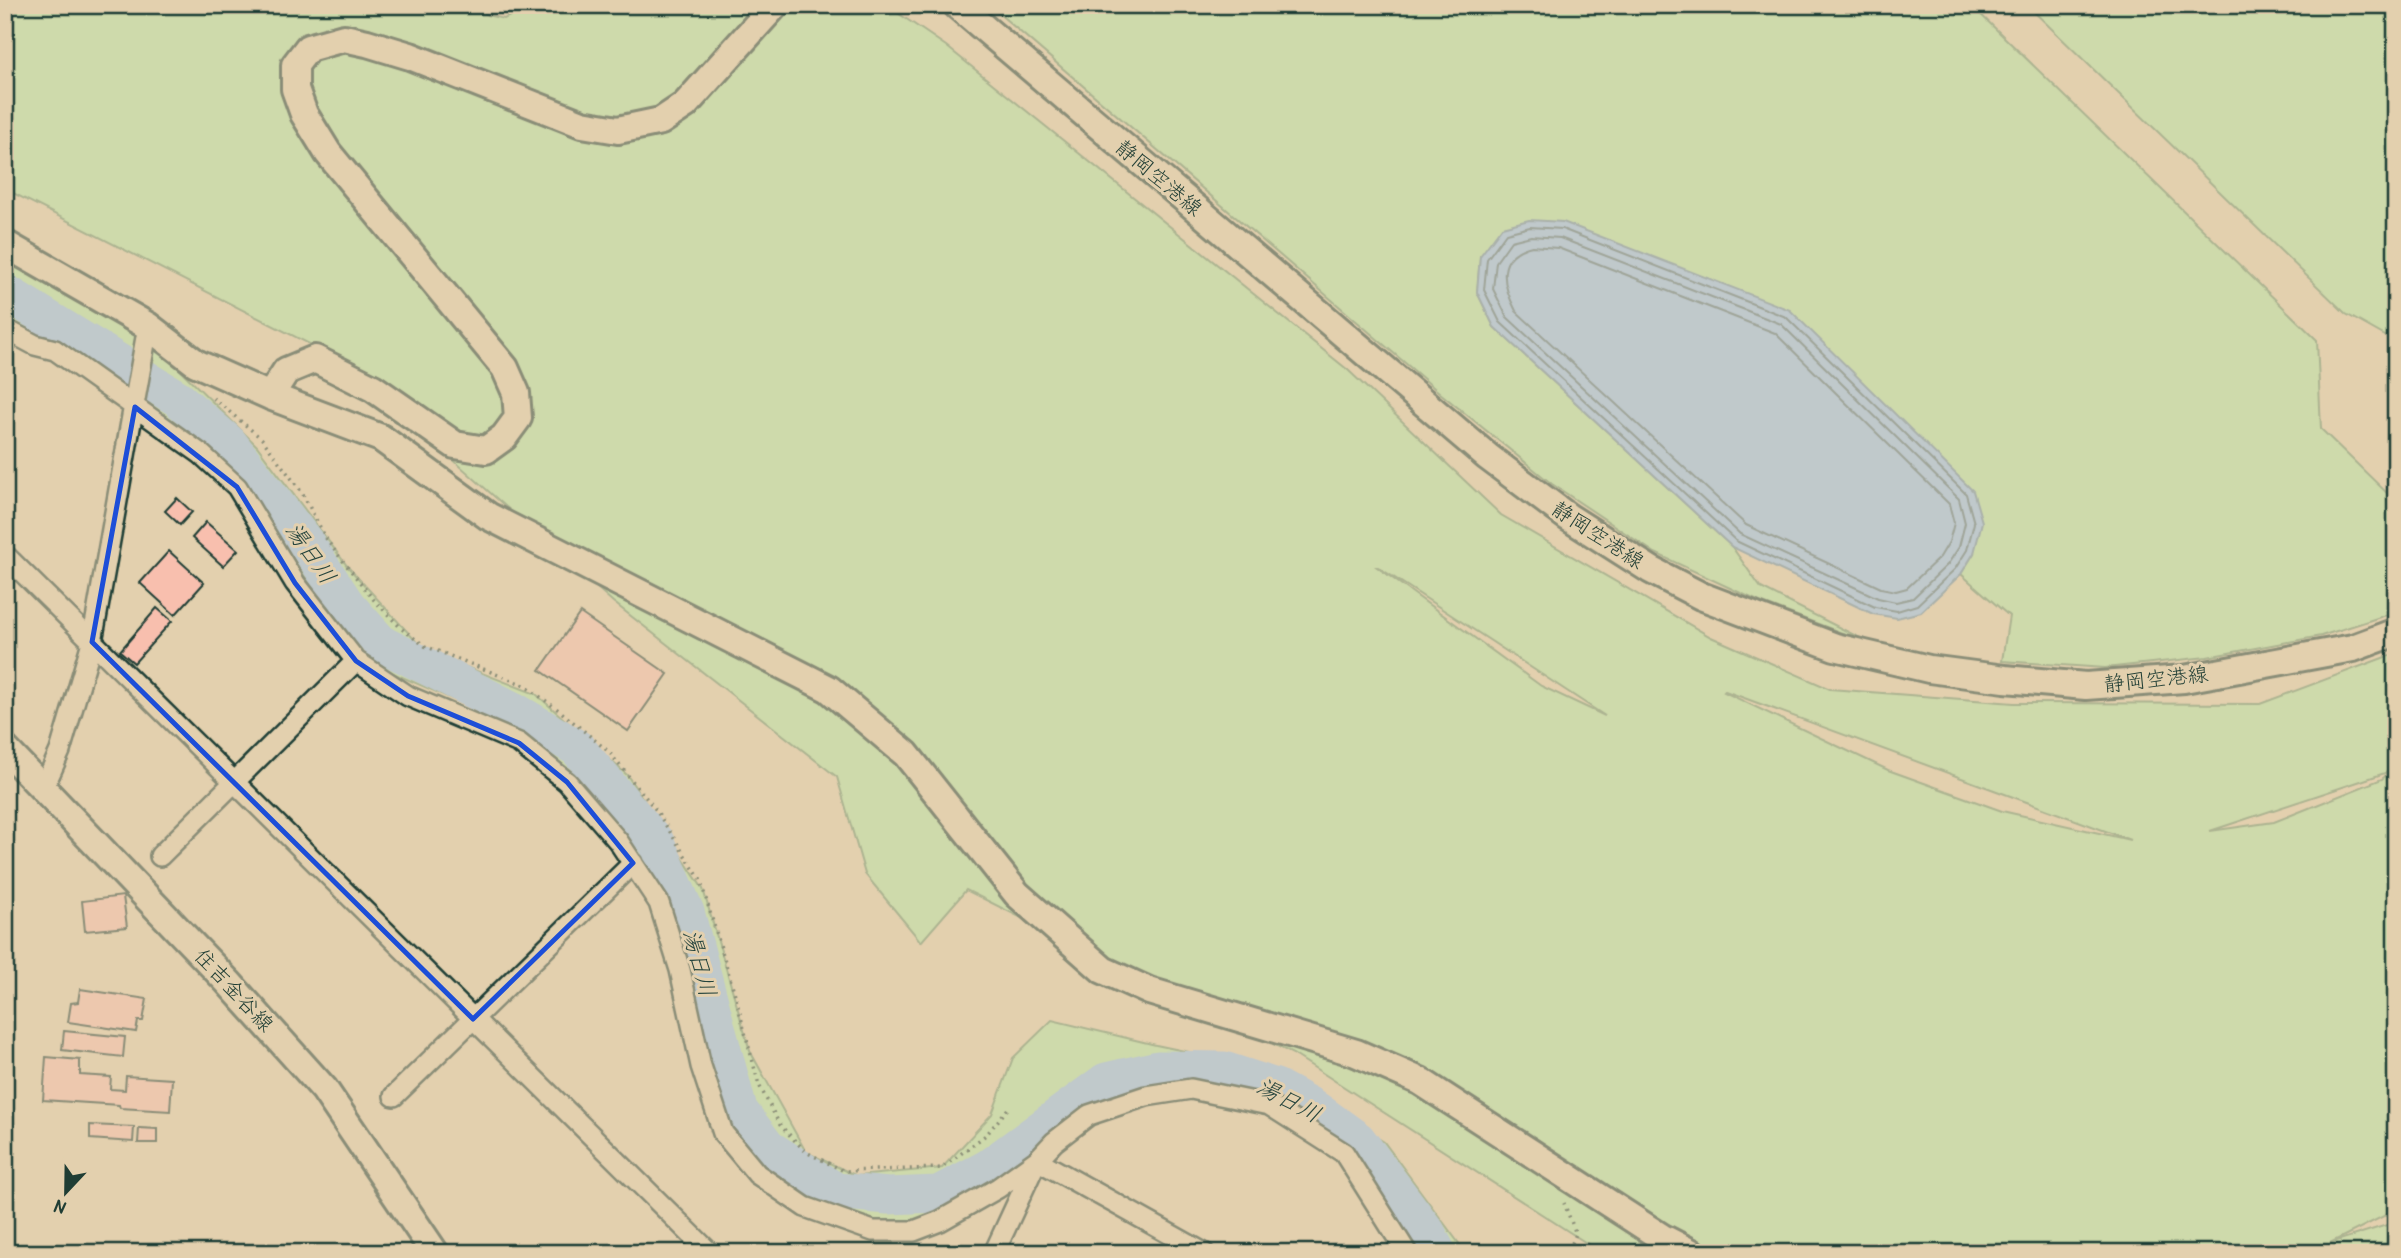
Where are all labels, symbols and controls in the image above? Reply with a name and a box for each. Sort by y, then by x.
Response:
street label: 静岡空港線 [1110,133,1209,222]
street label: 静岡空港線 [1546,494,1650,575]
water label: 湯日川 [279,516,344,590]
street label: 静岡空港線 [2102,659,2210,698]
water label: 湯日川 [677,926,724,1000]
street label: 住吉金谷線 [188,941,281,1038]
water label: 湯日川 [1251,1070,1327,1129]
north arrow [32,1156,102,1226]
text: N [50,1194,69,1222]

